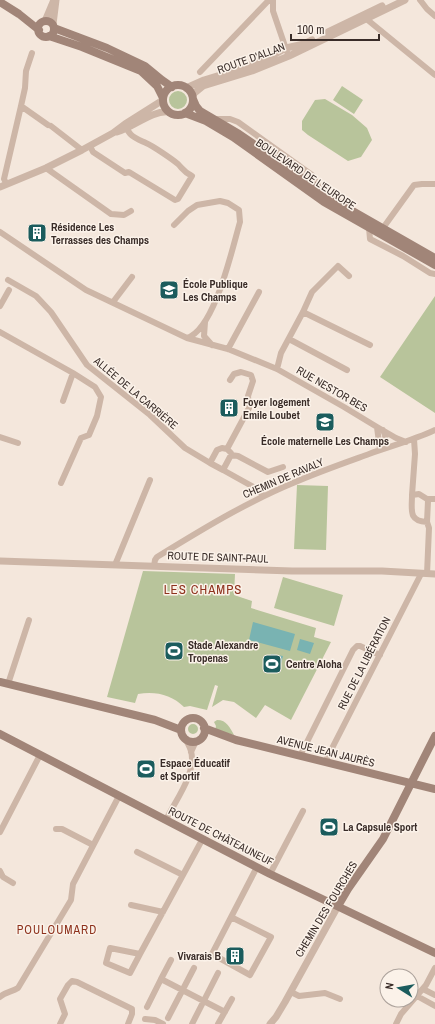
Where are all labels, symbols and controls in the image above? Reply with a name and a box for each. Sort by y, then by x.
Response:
scale bar [291,16,379,42]
text: 100 m [297,22,324,38]
street label: ROUTE D'ALLAN [215,39,287,77]
street label: BOULEVARD DE L'EUROPE [253,135,359,213]
place label: Résidence Les Terrasses des Champs [51,220,149,247]
building icon: Résidence Les Terrasses des Champs [26,222,48,244]
place label: École Publique Les Champs [183,277,248,304]
school or university icon: École Publique Les Champs [158,279,180,301]
street label: ALLÉE DE LA CARRIÈRE [90,353,181,432]
street label: RUE NESTOR BES [294,363,370,415]
place label: Foyer logement Emile Loubet [243,395,310,422]
building icon: Foyer logement Emile Loubet [218,397,240,419]
school or university icon: École maternelle Les Champs [314,411,336,433]
place label: École maternelle Les Champs [261,434,389,448]
street label: CHEMIN DE RAVALY [240,455,326,501]
street label: ROUTE DE SAINT-PAUL [167,548,269,566]
district label: LES CHAMPS [164,581,242,598]
street label: RUE DE LA LIBÉRATION [334,614,394,712]
place label: Stade Alexandre Tropenas [188,638,258,665]
sports icon: Stade Alexandre Tropenas [163,640,185,662]
sports icon: Centre Aloha [261,653,283,675]
place label: Centre Aloha [286,657,342,671]
street label: AVENUE JEAN JAURÈS [275,732,376,770]
place label: Espace Éducatif et Sportif [160,756,230,783]
sports icon: Espace Éducatif et Sportif [135,758,157,780]
street label: ROUTE DE CHÂTEAUNEUF [166,803,276,869]
sports icon: La Capsule Sport [318,816,340,838]
place label: La Capsule Sport [343,820,417,834]
street label: CHEMIN DES FOURCHES [292,858,360,960]
district label: POULOUMARD [17,922,97,938]
building icon: Vivarais B [224,945,246,967]
place label: Vivarais B [178,949,221,963]
north arrow [379,968,419,1008]
text: N [382,982,397,991]

